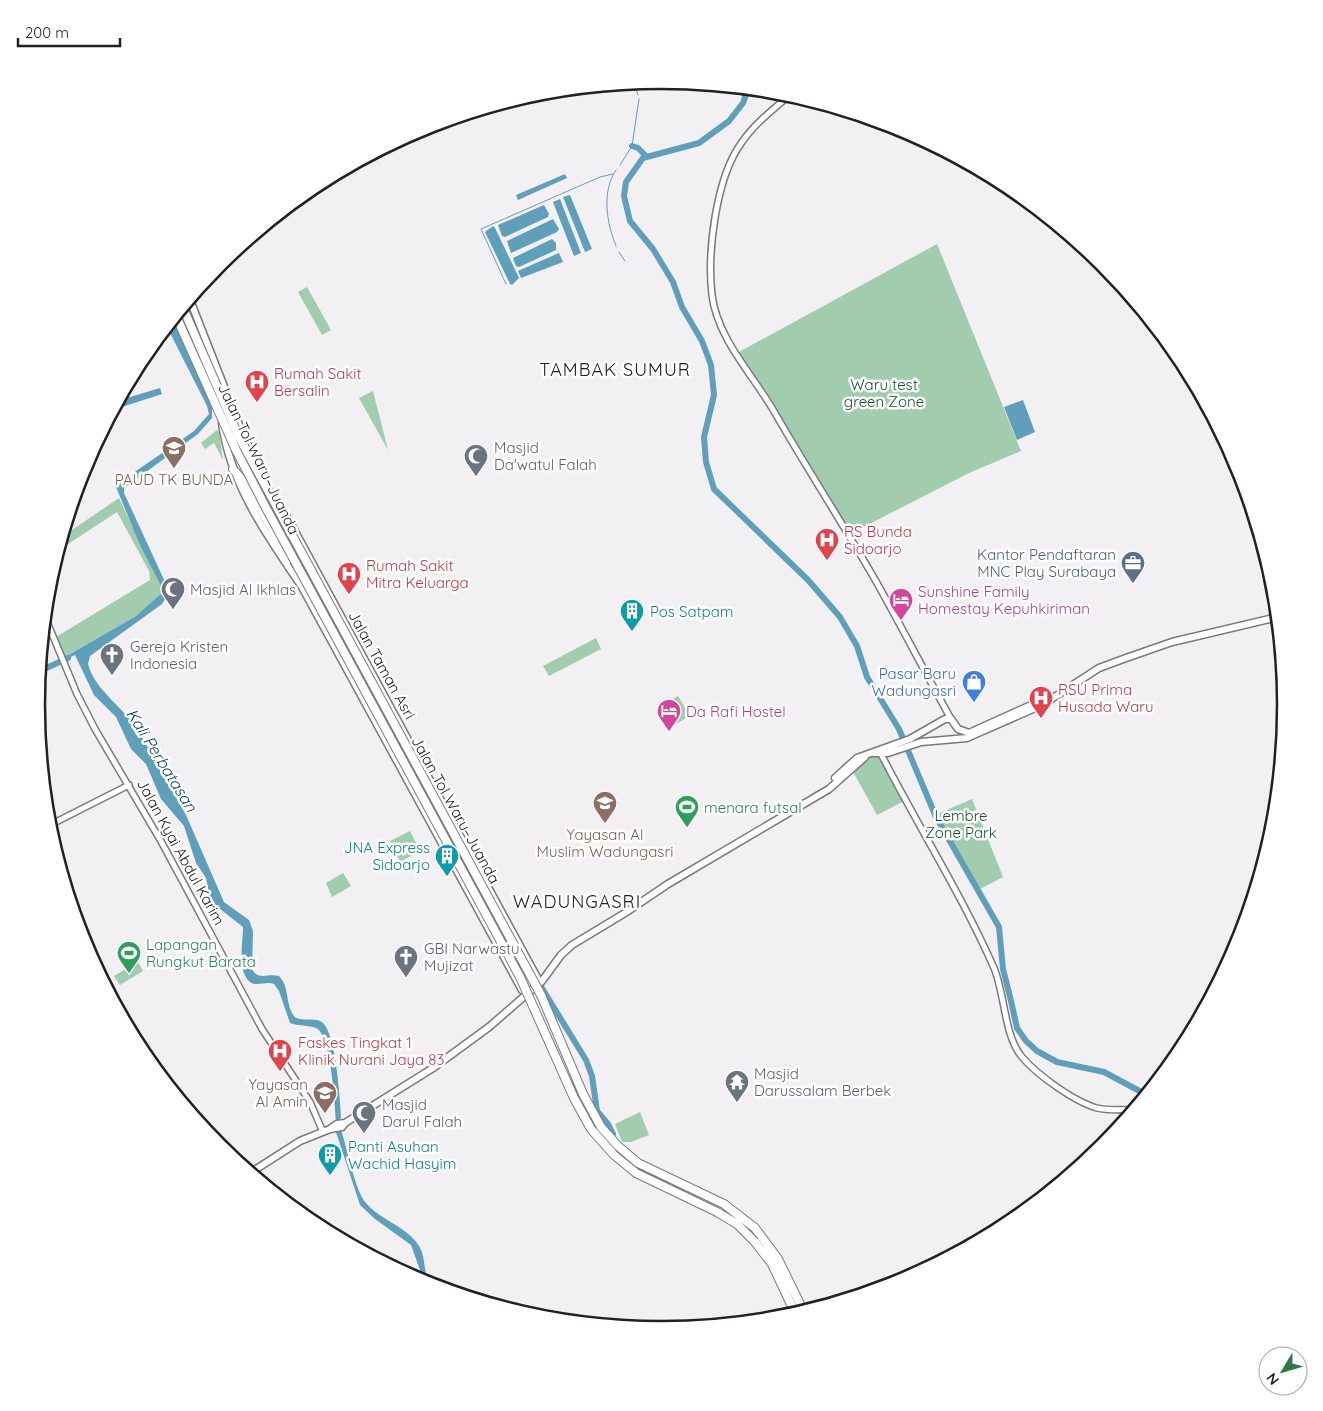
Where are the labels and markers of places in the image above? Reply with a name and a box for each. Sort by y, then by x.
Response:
place label: Rumah Sakit Bersalin [274,364,362,400]
hospital icon: Rumah Sakit Bersalin [244,369,270,403]
school or university icon: PAUD TK BUNDA [161,435,187,469]
place label: Masjid Da'watul Falah [494,438,597,474]
mosque icon: Masjid Da'watul Falah [463,443,489,477]
place label: PAUD TK BUNDA [115,470,234,489]
place label: RS Bunda Sidoarjo [844,522,912,558]
hospital icon: RS Bunda Sidoarjo [814,527,840,561]
place label: Kantor Pendaftaran MNC Play Surabaya [977,545,1116,581]
office icon: Kantor Pendaftaran MNC Play Surabaya [1120,550,1146,584]
place label: Rumah Sakit Mitra Keluarga [366,556,469,592]
hospital icon: Rumah Sakit Mitra Keluarga [336,561,362,595]
mosque icon: Masjid Al Ikhlas [160,576,186,610]
place label: Masjid Al Ikhlas [190,580,296,599]
place label: Sunshine Family Homestay Kepuhkiriman [918,582,1090,618]
hotel icon: Sunshine Family Homestay Kepuhkiriman [888,587,914,621]
building icon: Pos Satpam [619,598,645,632]
place label: Pos Satpam [650,602,733,621]
place label: Gereja Kristen Indonesia [130,637,228,673]
church icon: Gereja Kristen Indonesia [99,642,125,676]
place label: Pasar Baru Wadungasri [872,664,956,700]
shop icon: Pasar Baru Wadungasri [961,669,987,703]
place label: RSU Prima Husada Waru [1058,680,1154,716]
hospital icon: RSU Prima Husada Waru [1028,685,1054,719]
hotel icon: Da Rafi Hostel [656,698,682,732]
place label: Da Rafi Hostel [686,702,786,721]
school or university icon: Yayasan Al Muslim Wadungasri [592,790,618,824]
sports icon: menara futsal [674,794,700,828]
place label: menara futsal [704,798,802,817]
place label: Yayasan Al Muslim Wadungasri [537,825,673,861]
place label: JNA Express Sidoarjo [344,838,430,874]
building icon: JNA Express Sidoarjo [434,843,460,877]
place label: Lapangan Rungkut Barata [146,935,256,971]
place label: GBI Narwastu Mujizat [424,939,520,975]
sports icon: Lapangan Rungkut Barata [116,940,142,974]
church icon: GBI Narwastu Mujizat [393,944,419,978]
place label: Faskes Tingkat 1 Klinik Nurani Jaya 83 [298,1033,444,1069]
hospital icon: Faskes Tingkat 1 Klinik Nurani Jaya 83 [267,1038,293,1072]
place label: Masjid Darussalam Berbek [754,1064,891,1100]
temple icon: Masjid Darussalam Berbek [724,1069,750,1103]
place label: Yayasan Al Amin [248,1075,308,1111]
school or university icon: Yayasan Al Amin [312,1080,338,1114]
place label: Masjid Darul Falah [382,1095,462,1131]
mosque icon: Masjid Darul Falah [351,1100,377,1134]
place label: Panti Asuhan Wachid Hasyim [348,1137,456,1173]
building icon: Panti Asuhan Wachid Hasyim [317,1142,343,1176]

